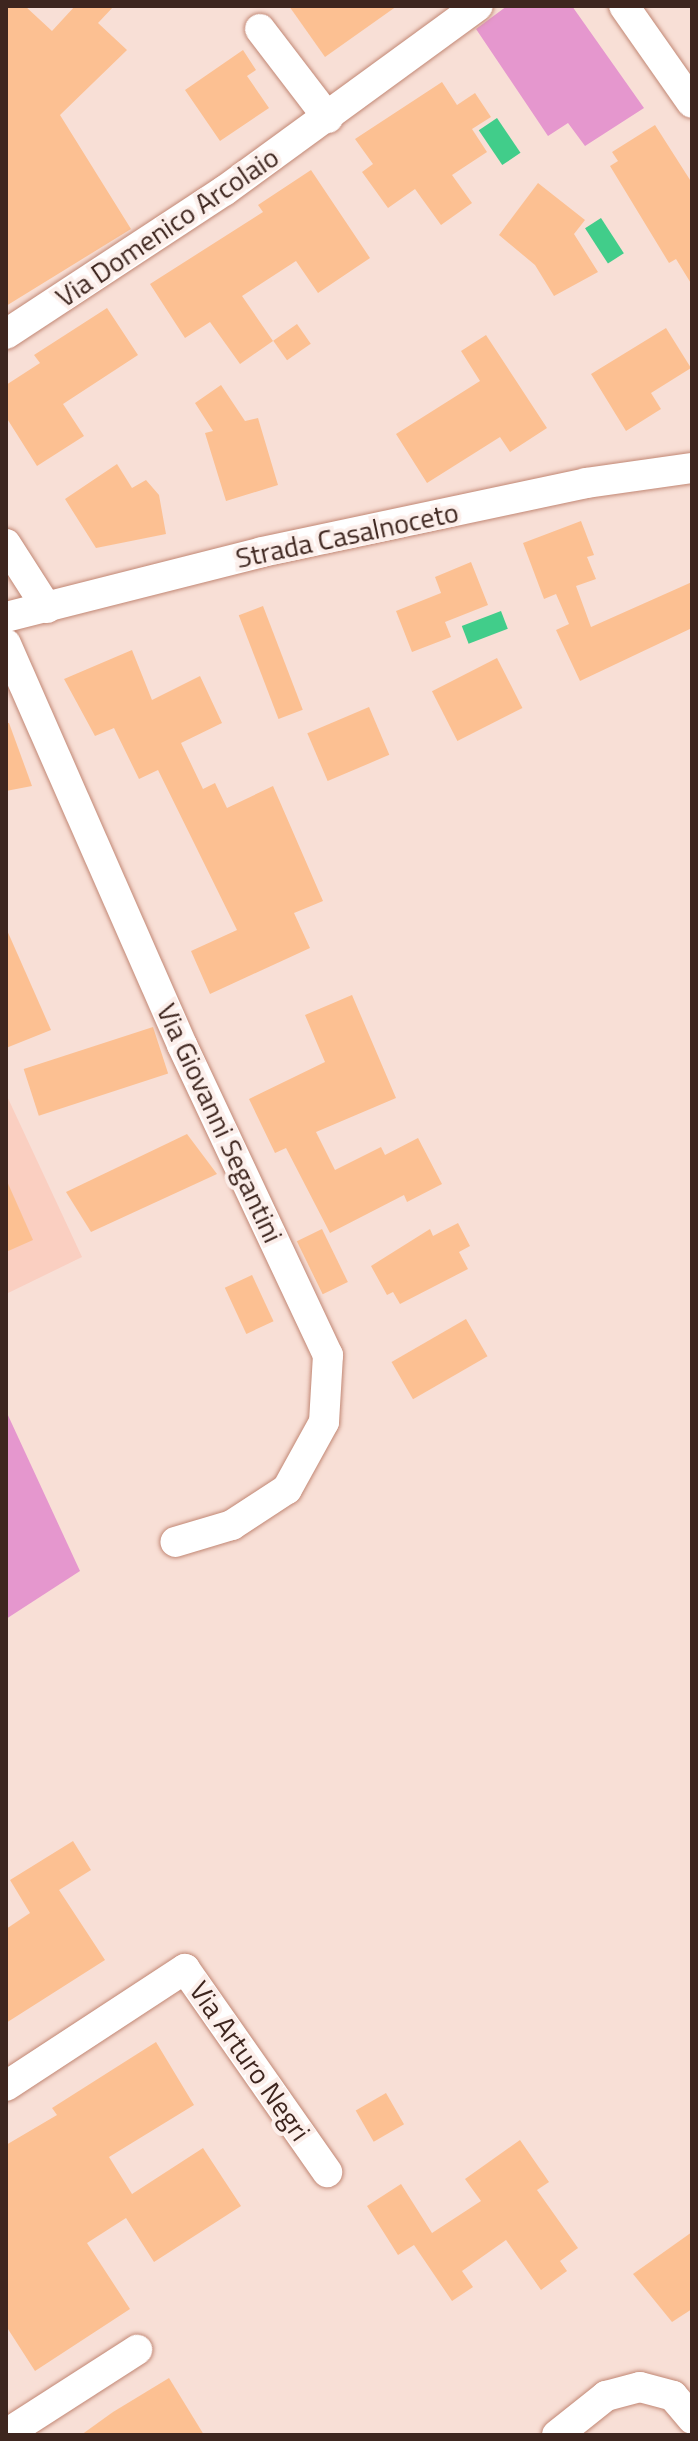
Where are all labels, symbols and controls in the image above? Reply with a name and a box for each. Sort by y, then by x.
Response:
street label: Via Domenico Arcolaio [49,140,285,314]
street label: Strada Casalnoceto [233,495,461,575]
street label: Via Giovanni Segantini [150,998,290,1248]
street label: Via Arturo Negri [183,1975,317,2147]

